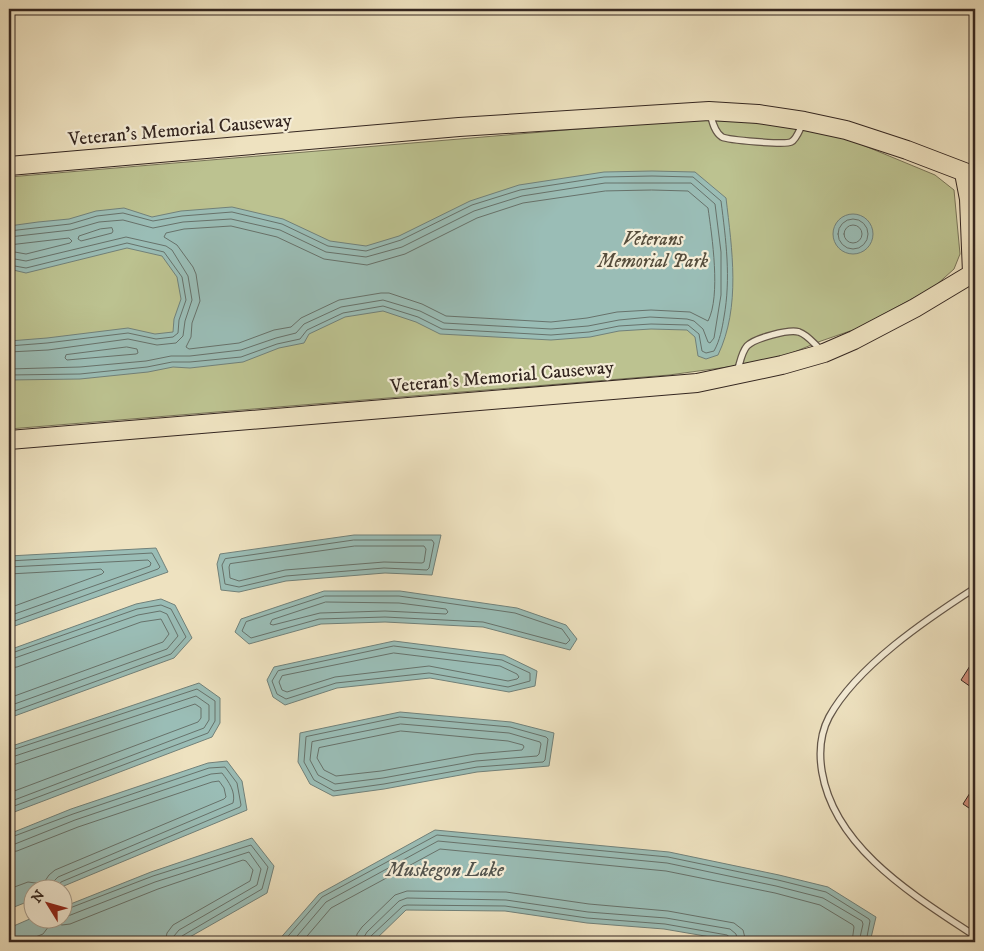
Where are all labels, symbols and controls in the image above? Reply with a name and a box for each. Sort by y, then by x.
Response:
street label: Veteran's Memorial Causeway [66,109,294,151]
park label: Veterans Memorial Park [596,228,708,273]
street label: Veteran's Memorial Causeway [388,356,616,398]
water label: Muskegon Lake [384,858,505,883]
north arrow [22,878,72,928]
text: N [28,886,49,907]

